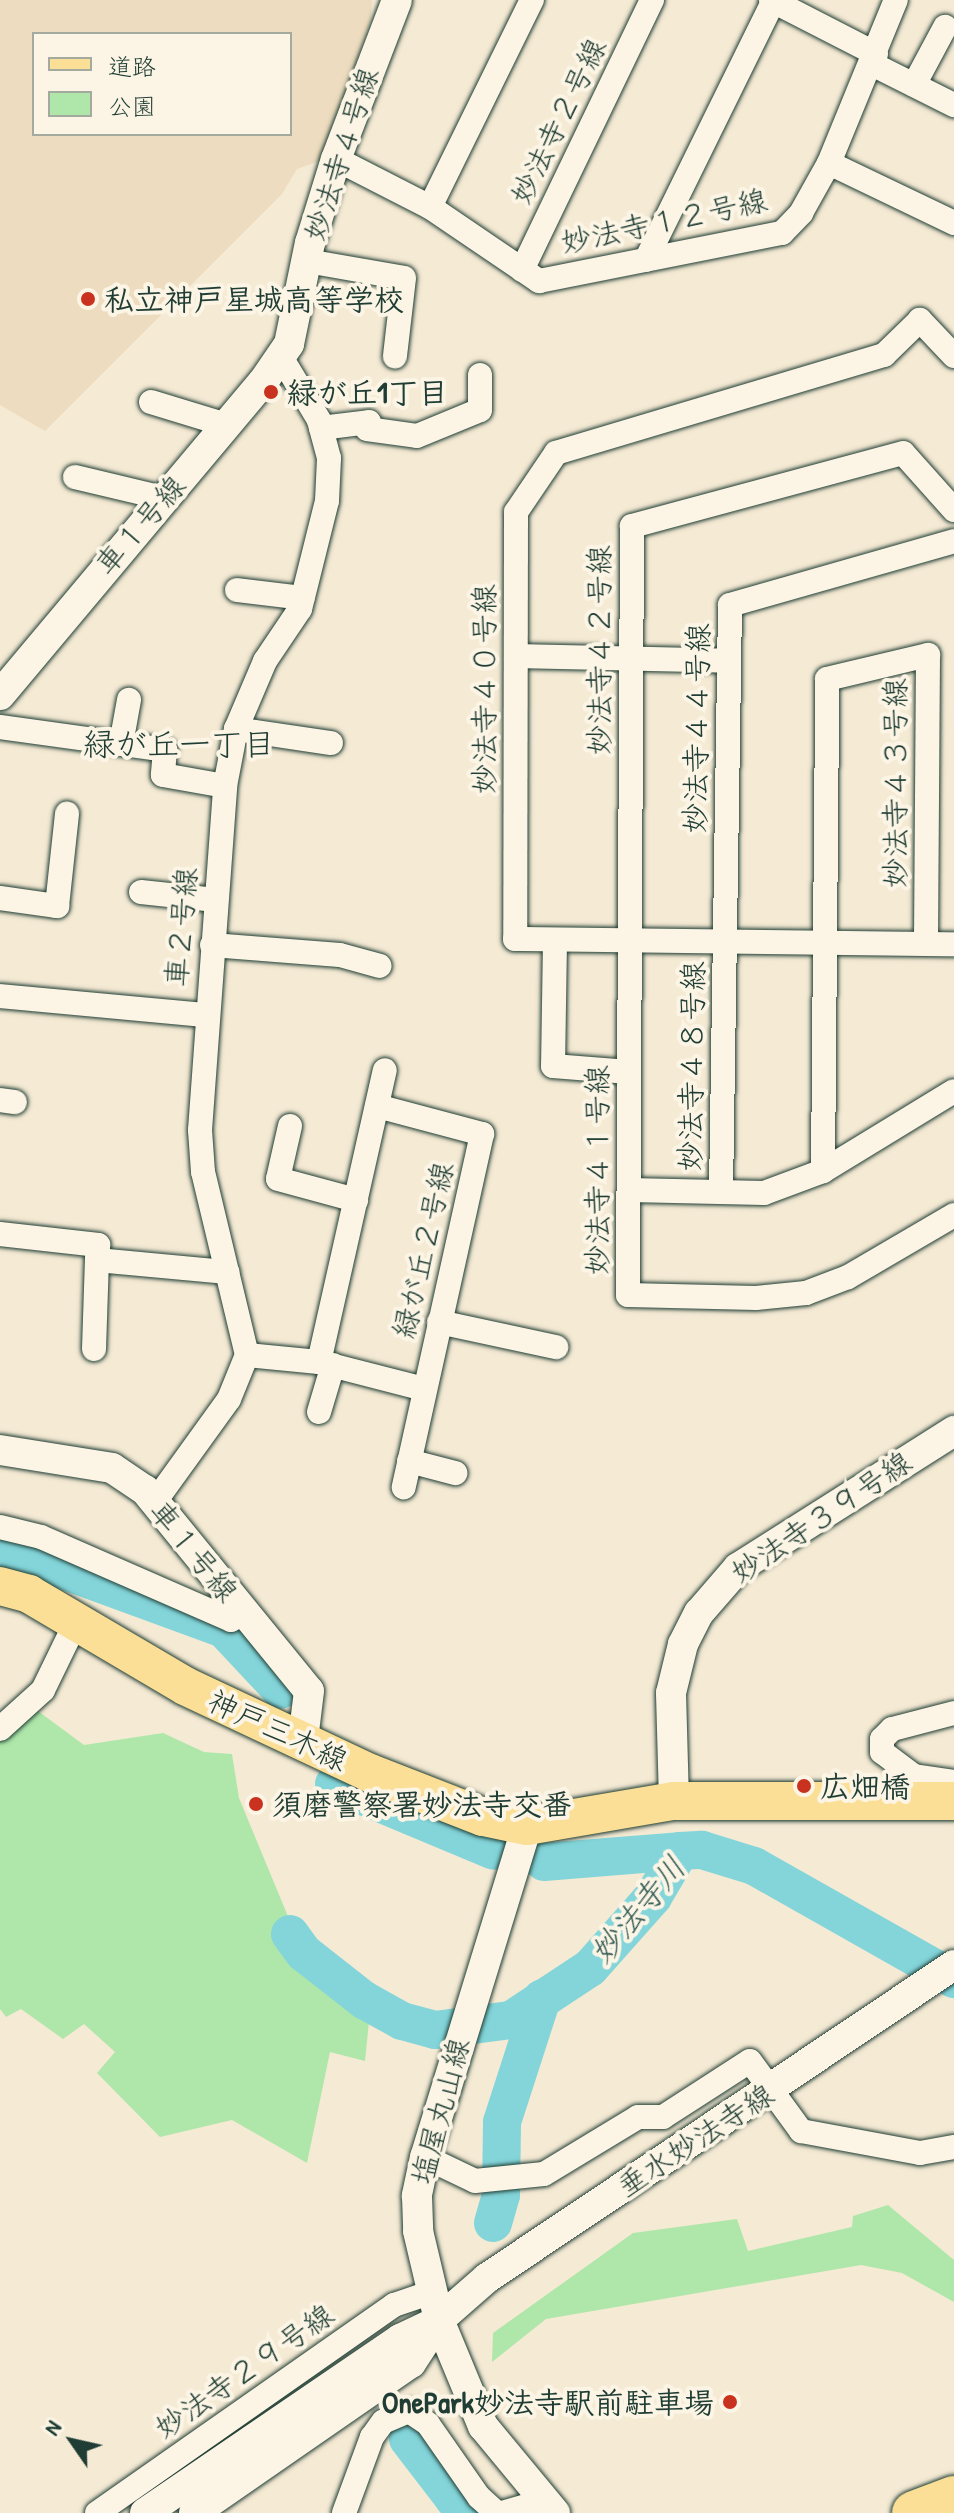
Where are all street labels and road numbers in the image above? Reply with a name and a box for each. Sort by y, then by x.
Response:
street label: 妙法寺２号線 [502,32,614,210]
street label: 妙法寺４号線 [296,63,386,245]
street label: 妙法寺１２号線 [558,182,770,260]
street label: 車１号線 [87,468,193,582]
street label: 妙法寺４２号線 [581,545,617,755]
street label: 妙法寺４０号線 [466,584,502,794]
street label: 妙法寺４４号線 [676,623,716,833]
street label: 妙法寺４３号線 [877,678,913,888]
street label: 車２号線 [158,866,204,988]
street label: 妙法寺４８号線 [671,961,711,1171]
street label: 妙法寺４１号線 [579,1065,615,1275]
street label: 緑が丘２号線 [385,1158,461,1342]
street label: 妙法寺３９号線 [724,1443,918,1591]
street label: 車１号線 [142,1493,246,1609]
street label: 神戸三木線 [202,1682,354,1778]
street label: 塩屋丸山線 [403,2034,477,2188]
street label: 垂水妙法寺線 [610,2076,780,2204]
street label: 妙法寺２９号線 [148,2296,340,2446]

